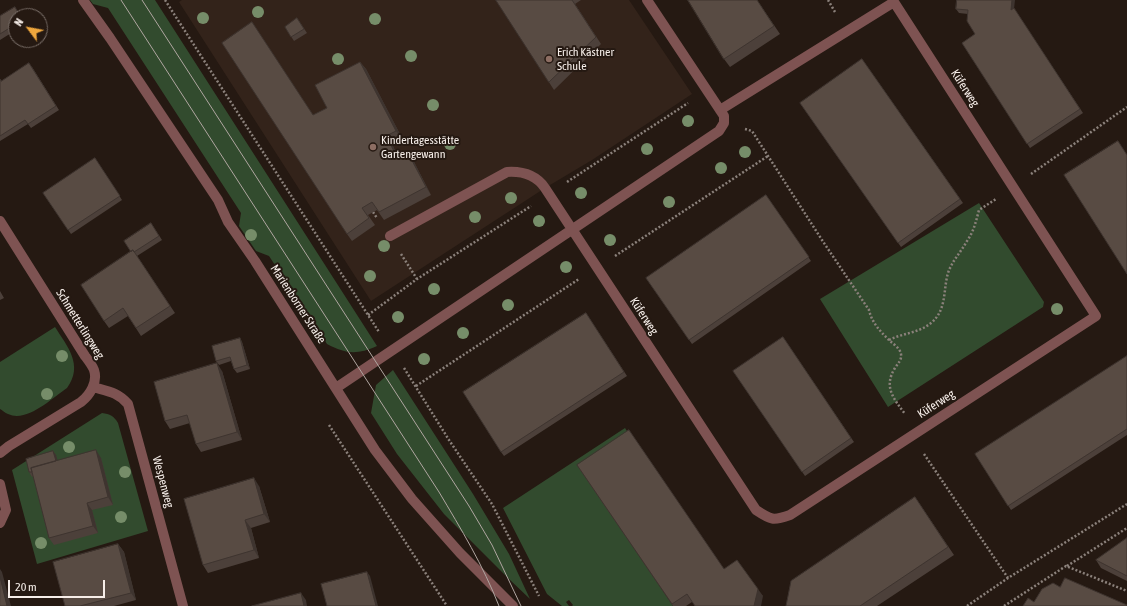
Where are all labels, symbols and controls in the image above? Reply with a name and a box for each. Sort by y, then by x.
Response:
north arrow [8,8,48,48]
text: N [12,16,25,28]
place label: Erich Kästner Schule [557,45,614,73]
marker: Erich Kästner Schule [544,54,554,64]
street label: Küferweg [948,67,982,109]
place label: Kindertagesstätte Gartengewann [381,133,459,161]
marker: Kindertagesstätte Gartengewann [368,142,378,152]
street label: Marienborner Straße [267,262,329,346]
street label: Schmetterlingweg [53,286,107,362]
street label: Küferweg [627,295,661,337]
street label: Küferweg [915,387,957,421]
street label: Wespenweg [149,455,177,509]
scale bar [10,572,107,598]
text: 20 m [15,580,37,594]

